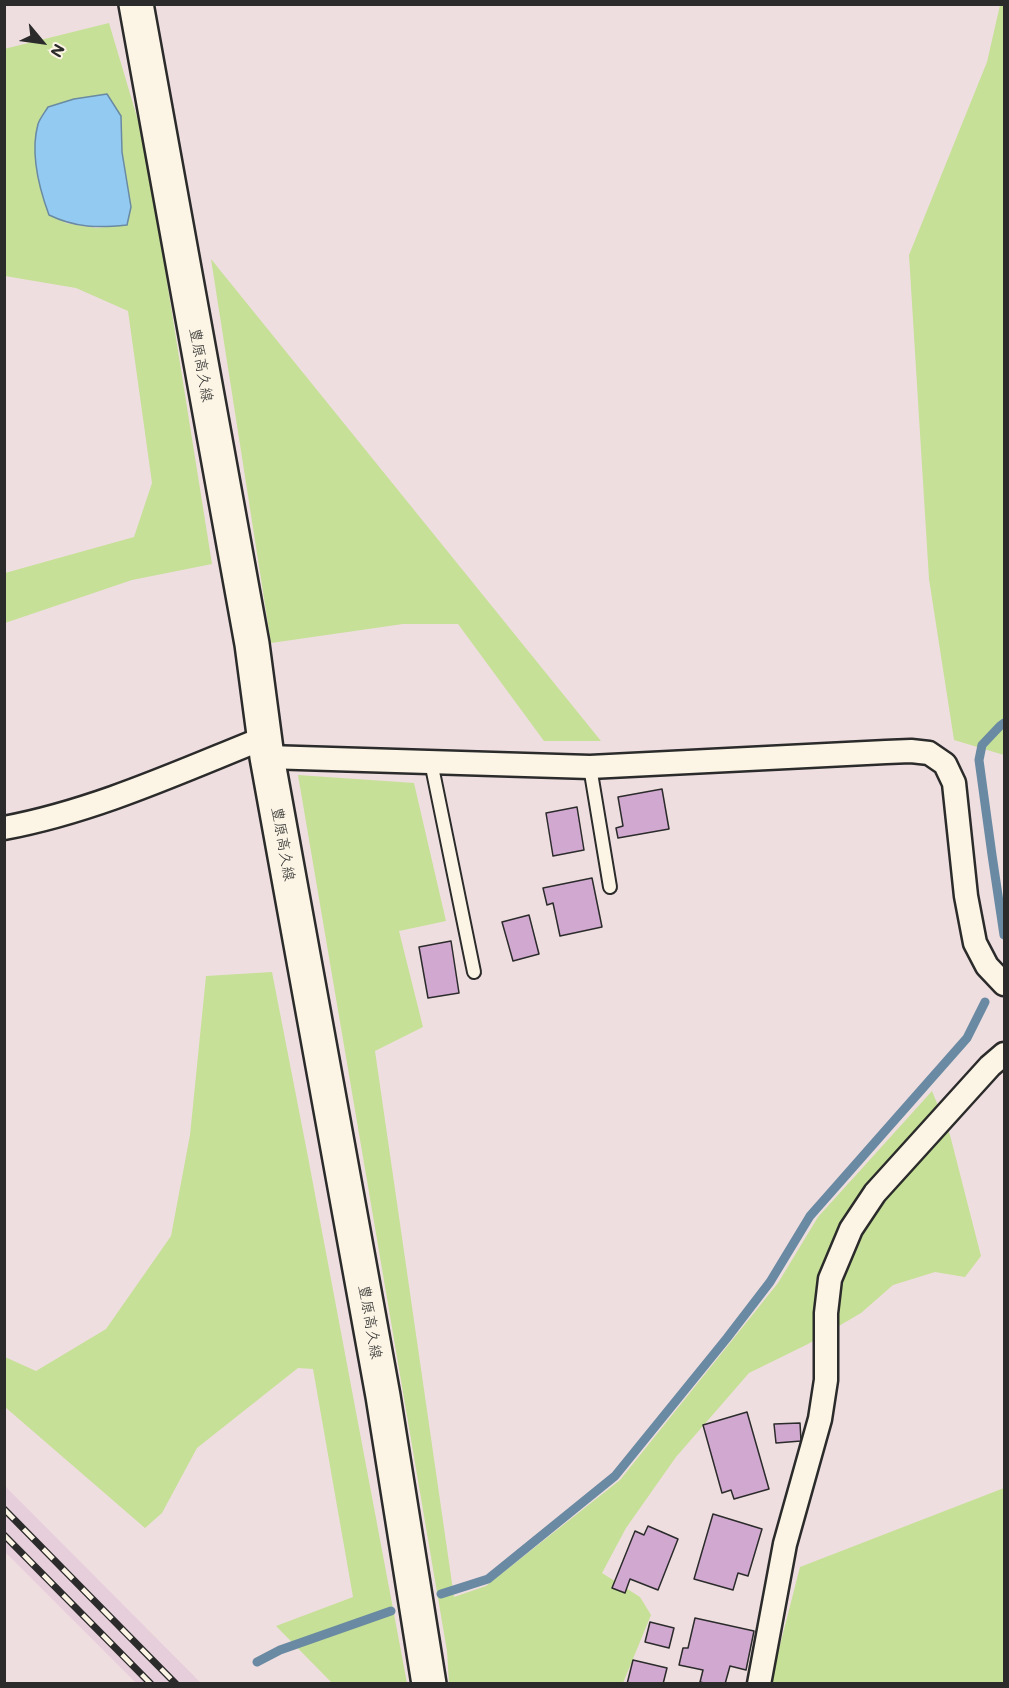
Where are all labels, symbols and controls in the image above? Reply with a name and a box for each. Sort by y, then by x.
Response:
north arrow [12,12,72,72]
text: N [46,41,70,61]
street label: 豊原高久線 [186,327,216,403]
street label: 豊原高久線 [268,806,298,882]
street label: 豊原高久線 [355,1284,385,1360]

